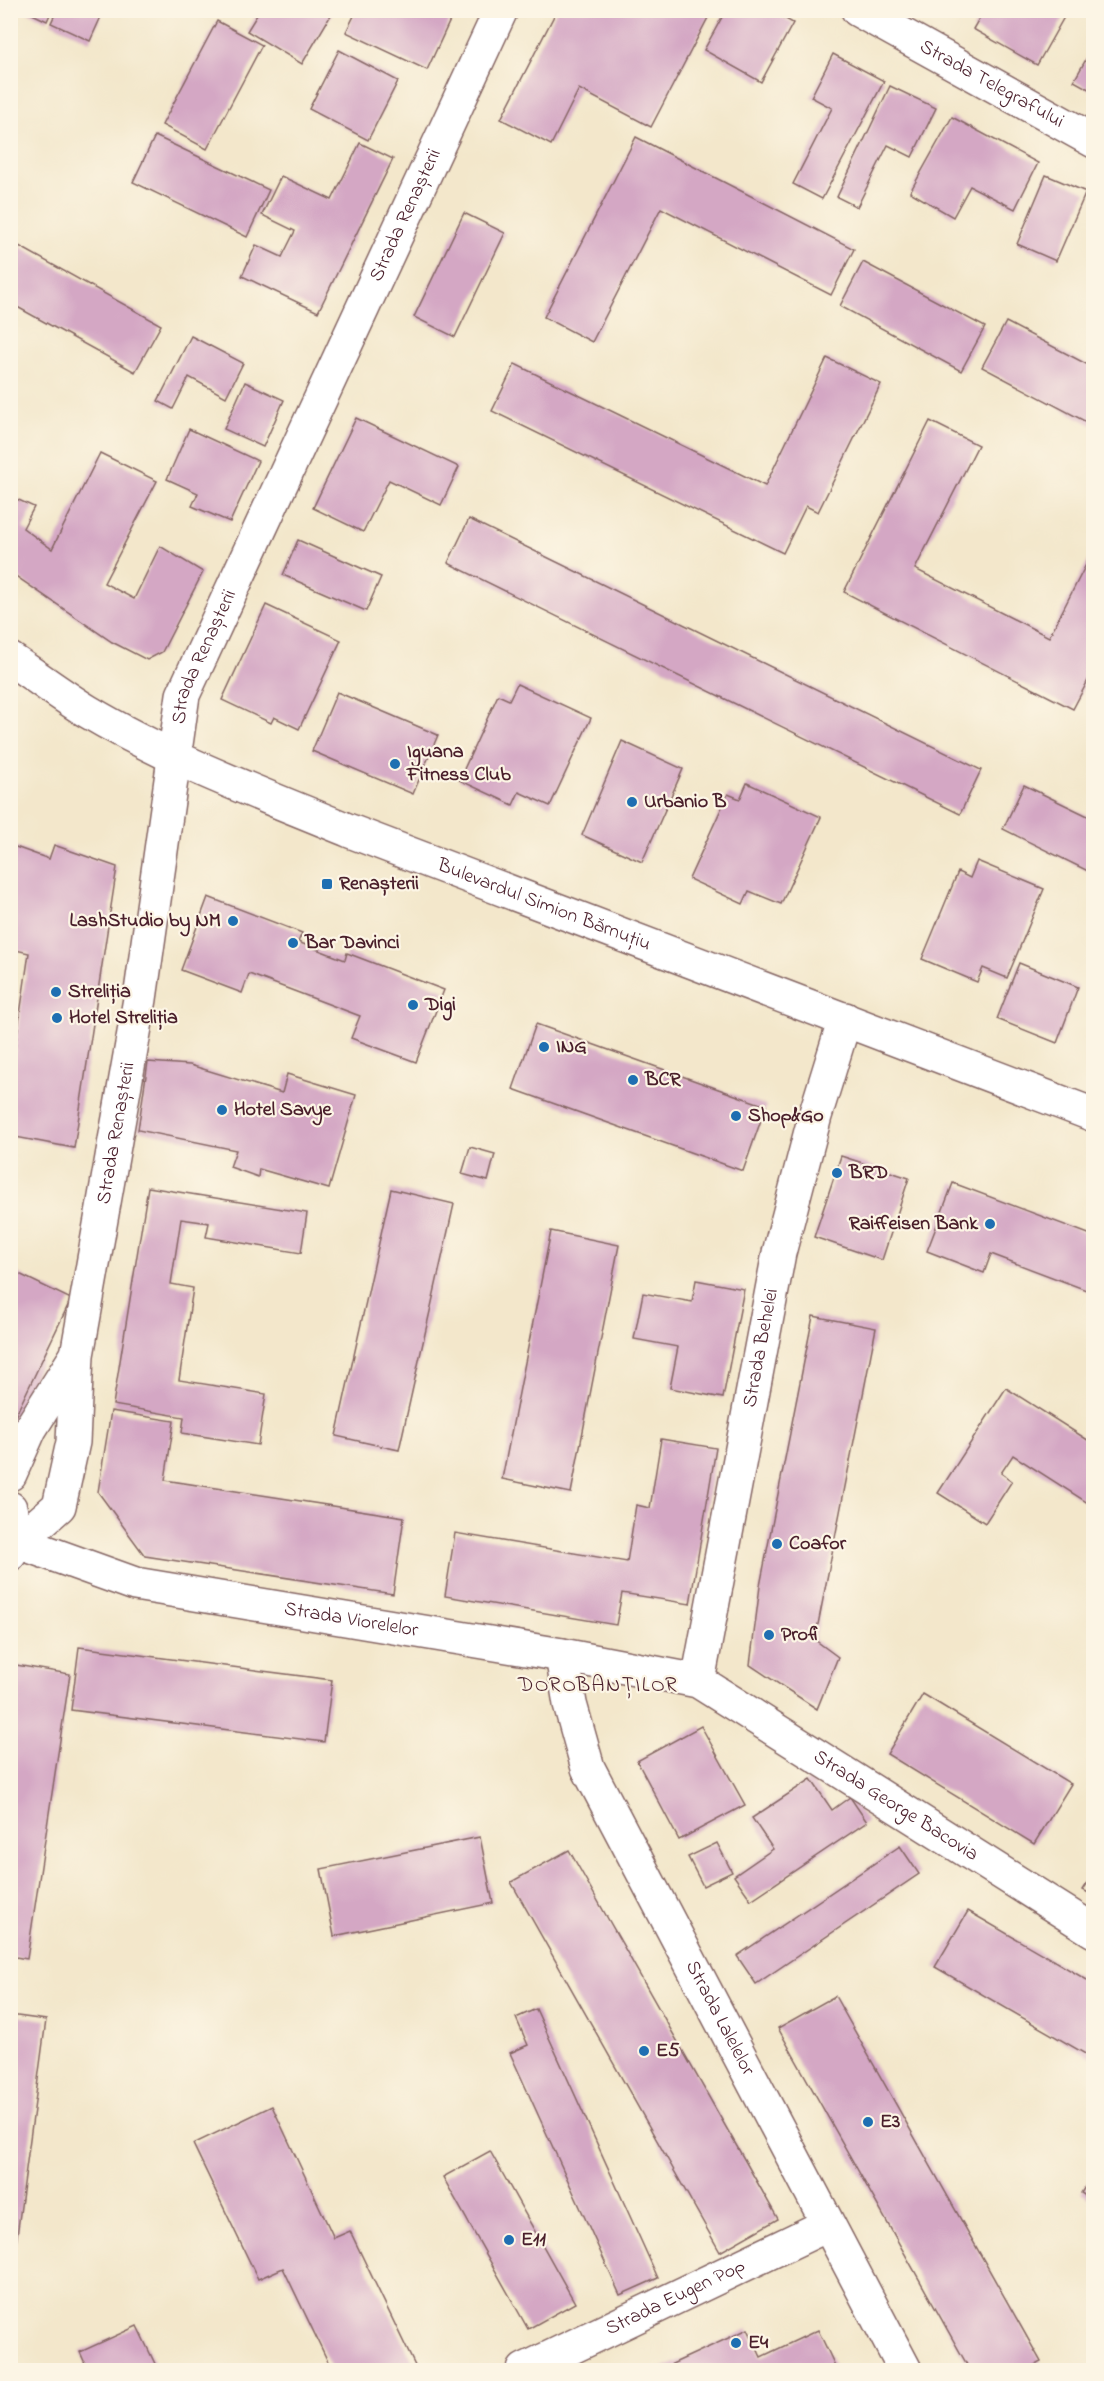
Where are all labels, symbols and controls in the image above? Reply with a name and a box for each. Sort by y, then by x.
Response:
street label: Strada Telegrafului [914,32,1069,136]
street label: Strada Renașterii [362,144,449,287]
street label: Strada Renașterii [165,585,244,726]
place label: Iguana Fitness Club [406,738,511,790]
marker: Iguana Fitness Club [388,757,402,771]
place label: Urbanio B [644,788,727,817]
marker: Urbanio B [625,795,639,809]
street label: Bulevardul Simion Bărnuțiu [432,851,655,959]
place label: Renașterii [339,870,419,899]
marker: Renașterii [320,877,334,891]
place label: LashStudio by NM [70,907,221,937]
marker: LashStudio by NM [226,914,240,928]
place label: Bar Davinci [304,929,400,958]
marker: Bar Davinci [286,936,300,950]
place label: Streliția [68,978,131,1007]
marker: Streliția [49,985,63,999]
place label: Digi [424,991,456,1021]
marker: Digi [406,998,420,1012]
place label: Hotel Streliția [69,1004,178,1033]
marker: Hotel Streliția [50,1011,64,1025]
place label: ING [556,1033,587,1062]
marker: ING [537,1040,551,1054]
street label: Strada Renașterii [89,1060,143,1206]
place label: BCR [644,1066,681,1095]
marker: BCR [626,1073,640,1087]
place label: Hotel Savye [234,1096,333,1126]
place label: Shop&Go [748,1102,824,1131]
marker: Hotel Savye [215,1103,229,1117]
marker: Shop&Go [729,1109,743,1123]
place label: BRD [848,1159,888,1188]
marker: BRD [830,1166,844,1180]
place label: Raiffeisen Bank [849,1210,979,1239]
marker: Raiffeisen Bank [983,1217,997,1231]
street label: Strada Behelei [736,1286,786,1410]
place label: Coafor [789,1530,847,1559]
marker: Coafor [770,1537,784,1551]
street label: Strada Viorelelor [282,1595,421,1645]
place label: Profi [781,1621,821,1650]
marker: Profi [762,1628,776,1642]
district label: DOROBANȚILOR [517,1671,678,1701]
street label: Strada George Bacovia [807,1743,984,1869]
street label: Strada Lalelelor [677,1956,762,2082]
place label: E5 [656,2037,680,2066]
marker: E5 [637,2044,651,2058]
place label: E3 [880,2108,900,2137]
marker: E3 [861,2115,875,2129]
place label: E11 [521,2226,546,2255]
marker: E11 [502,2233,516,2247]
street label: Strada Eugen Pop [601,2252,750,2343]
place label: E4 [748,2329,769,2358]
marker: E4 [729,2336,743,2350]

